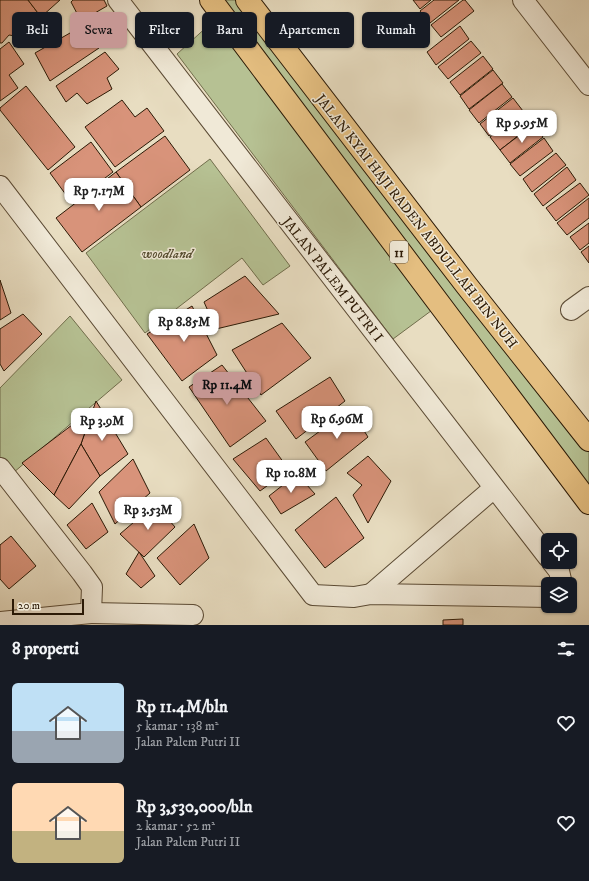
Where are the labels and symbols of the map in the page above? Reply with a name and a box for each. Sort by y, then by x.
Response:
street label: JALAN KYAI HAJI RADEN ABDULLAH BIN NUH [310,89,521,353]
pin: Rp 9.95M [481,110,563,144]
pin: Rp 7.17M [58,178,140,212]
street label: JALAN PALEM PUTRI I [277,212,387,346]
road number: 11 [390,241,408,263]
park label: woodland [141,245,195,263]
pin: Rp 8.85M [143,309,225,343]
pin: Rp 11.4M [186,372,268,406]
pin: Rp 6.96M [296,406,378,440]
pin: Rp 3.9M [65,408,139,442]
pin: Rp 10.8M [250,460,332,494]
pin: Rp 3.53M [107,497,189,531]
scale bar [12,597,84,616]

